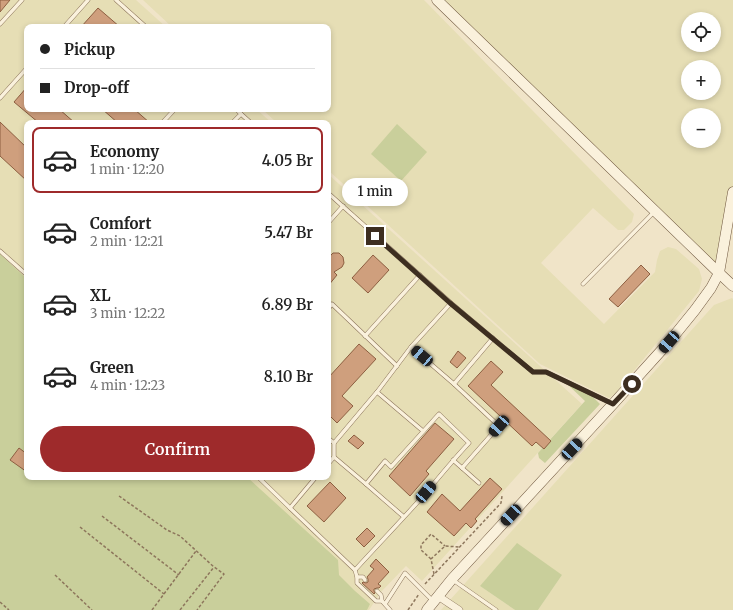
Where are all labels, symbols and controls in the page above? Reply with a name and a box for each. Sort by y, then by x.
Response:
map controls [681,12,721,148]
button: locate [681,12,721,52]
text: Pickup [64,40,115,59]
button: + [681,60,721,100]
text: Drop-off [64,78,129,97]
button: − [681,108,721,148]
icon: car [42,142,78,178]
text: Economy [90,142,159,161]
text: 4.05 Br [262,151,313,170]
text: 1 min · 12:20 [90,161,164,178]
callout: 1 min [342,178,408,206]
text: 1 min [358,183,392,200]
icon: car [42,214,78,250]
text: Comfort [90,214,151,233]
text: 5.47 Br [264,223,313,242]
route end [366,227,384,245]
text: 2 min · 12:21 [90,233,163,250]
icon: car [42,286,78,322]
text: XL [90,286,111,305]
text: 6.89 Br [262,295,313,314]
text: 3 min · 12:22 [90,305,165,322]
car [657,329,681,355]
car [409,344,435,368]
icon: car [42,358,78,394]
text: Green [90,358,134,377]
text: 8.10 Br [264,367,313,386]
route start [623,375,641,393]
text: 4 min · 12:23 [90,377,165,394]
car [487,413,511,439]
button: Confirm [40,426,315,472]
car [559,436,585,462]
car [414,479,438,505]
car [498,502,524,528]

